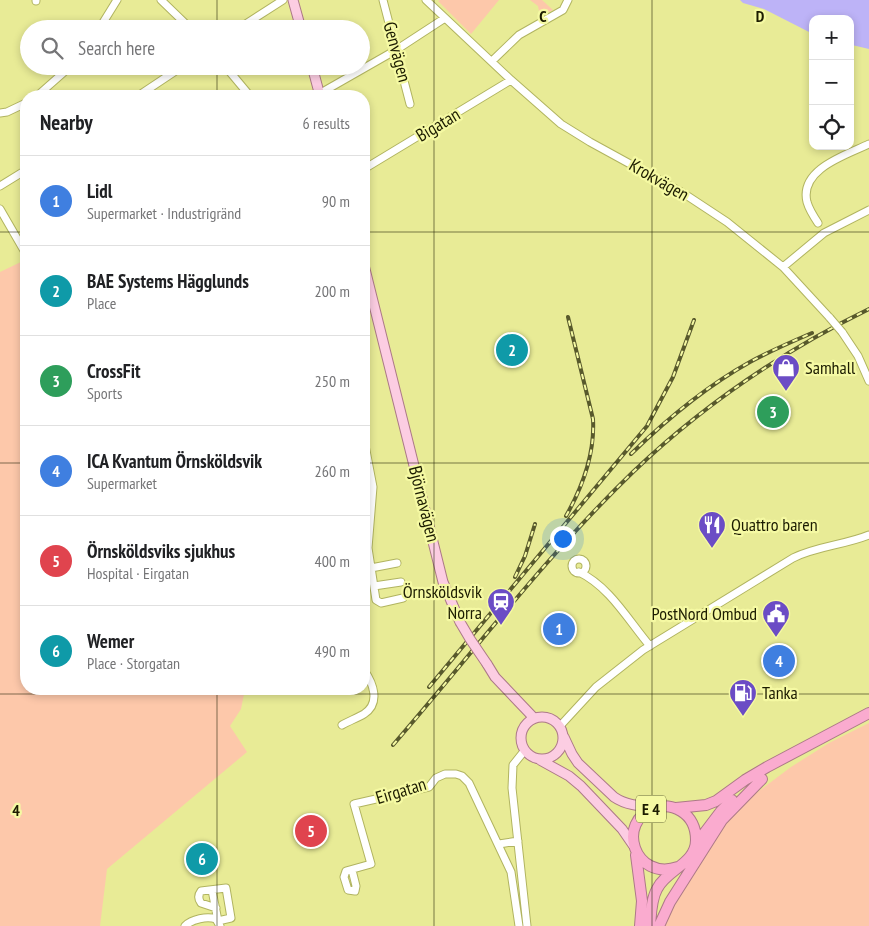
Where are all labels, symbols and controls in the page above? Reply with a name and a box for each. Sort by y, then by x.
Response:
text: C [539,6,547,26]
text: D [756,6,765,26]
map controls [809,15,854,150]
button: + [809,15,854,60]
street label: Genvägen [378,19,417,85]
search box [20,20,370,75]
icon: search [38,34,66,62]
text: Search here [78,36,155,60]
button: − [809,60,854,105]
street label: Bigatan [411,103,464,147]
button: locate [809,105,854,150]
text: Nearby [40,109,93,136]
text: 6 results [303,113,350,133]
street label: Krokvägen [625,153,693,206]
text: Lidl [87,179,112,203]
text: 1 [52,191,60,211]
text: 90 m [322,191,350,211]
text: Supermarket · Industrigränd [87,203,241,223]
text: BAE Systems Hägglunds [87,269,249,293]
text: 2 [52,281,60,301]
text: 200 m [315,281,350,301]
text: Place [87,293,116,313]
pin: 2 [496,331,528,369]
shop icon: Samhall [771,353,801,392]
place label: Samhall [805,356,856,379]
text: CrossFit [87,359,141,383]
text: 3 [52,371,60,391]
text: 250 m [315,371,350,391]
text: Sports [87,383,122,403]
pin: 3 [757,393,789,431]
text: ICA Kvantum Örnsköldsvik [87,449,262,473]
text: 4 [52,461,60,481]
text: 260 m [315,461,350,481]
street label: Björnavägen [404,464,445,544]
text: Supermarket [87,473,157,493]
restaurant icon: Quattro baren [697,510,727,549]
place label: Quattro baren [731,513,818,536]
your location [550,526,576,552]
text: Örnsköldsviks sjukhus [87,539,235,563]
text: 5 [52,551,60,571]
text: 400 m [315,551,350,571]
text: Hospital · Eirgatan [87,563,189,583]
place label: Örnsköldsvik Norra [403,580,482,624]
station icon: Örnsköldsvik Norra [486,587,516,626]
public building icon: PostNord Ombud [761,599,791,638]
place label: PostNord Ombud [652,602,757,625]
pin: 1 [543,610,575,648]
text: Wemer [87,629,134,653]
text: 6 [52,641,60,661]
text: 490 m [315,641,350,661]
pin: 4 [763,642,795,680]
text: Place · Storgatan [87,653,180,673]
fuel station icon: Tanka [728,678,758,717]
place label: Tanka [762,681,798,704]
street label: Eirgatan [373,772,429,809]
road number: E 4 [636,796,666,822]
text: 4 [12,800,20,820]
pin: 5 [295,812,327,850]
pin: 6 [186,840,218,878]

